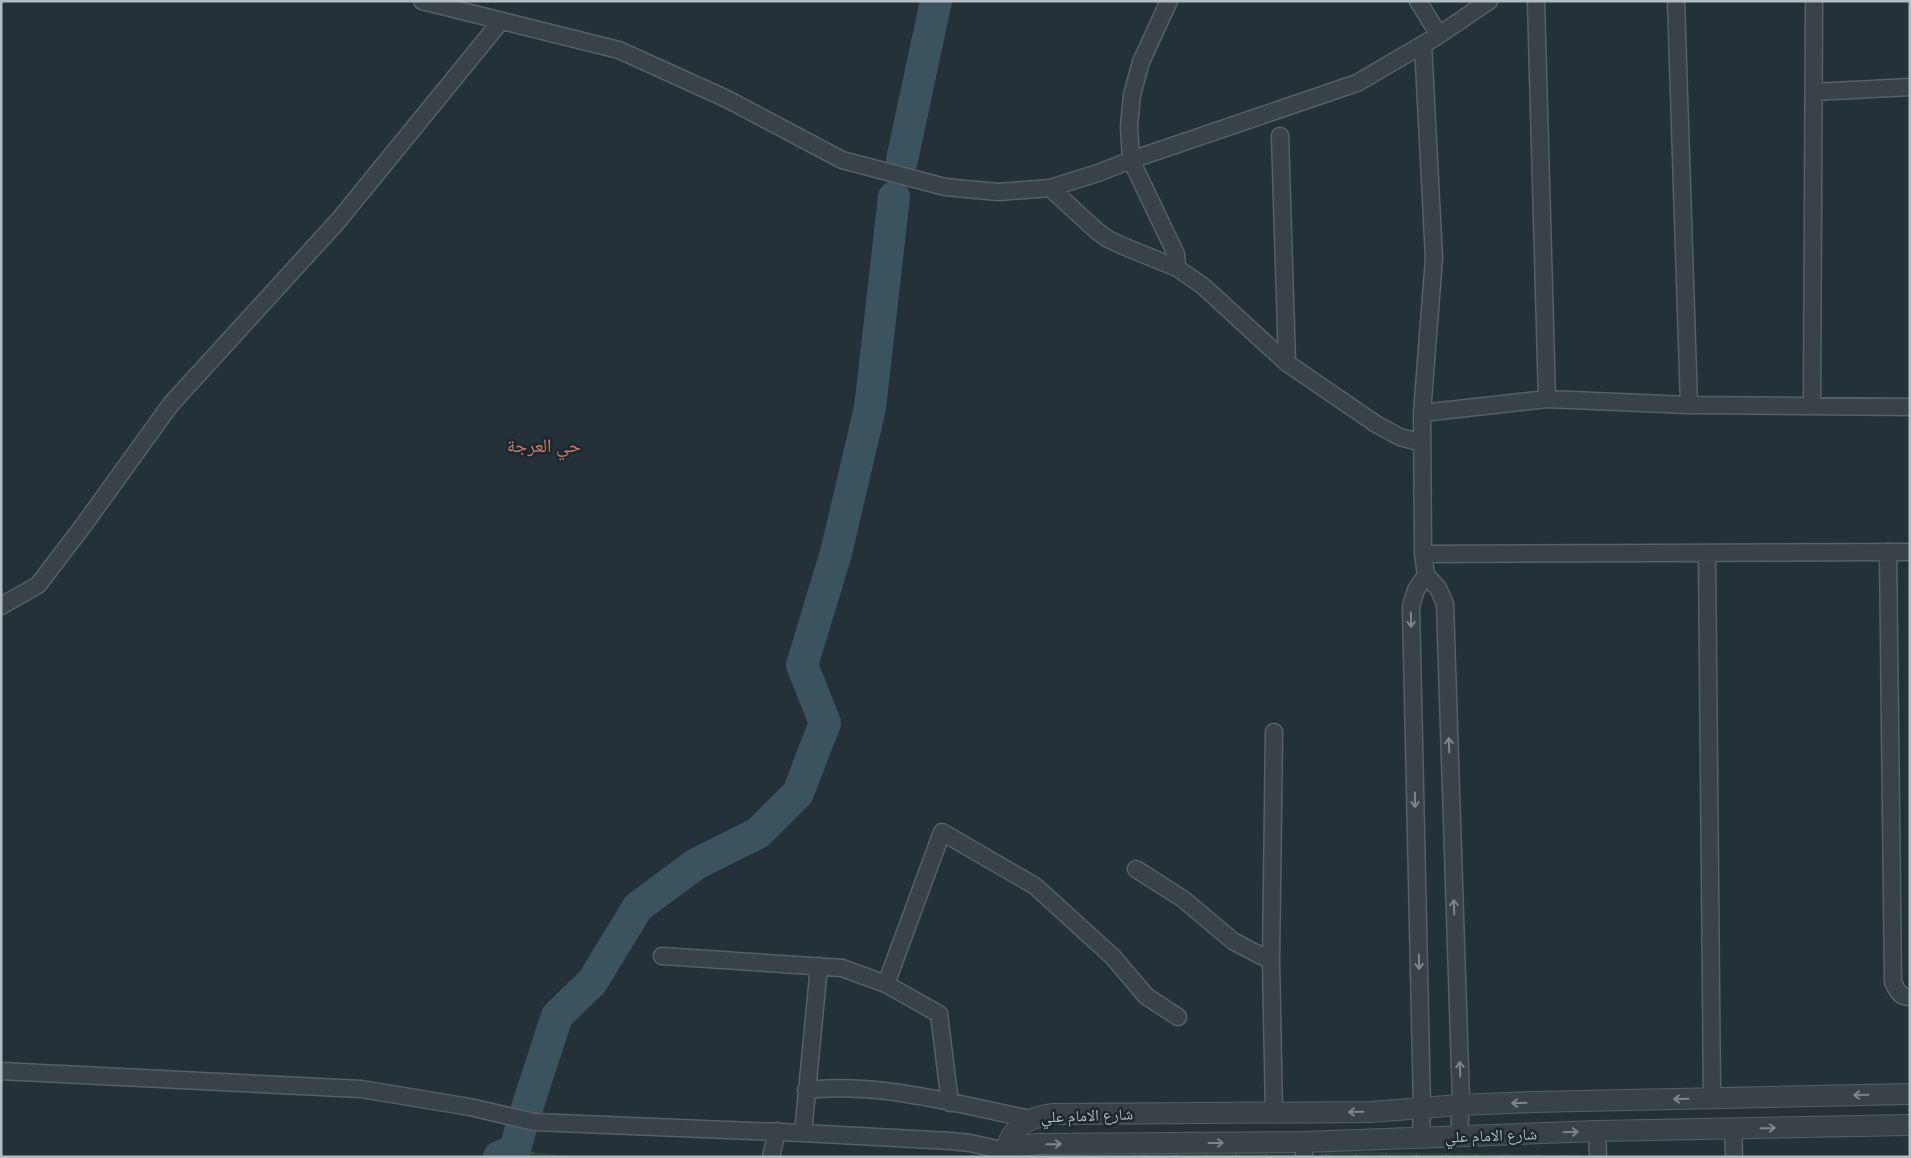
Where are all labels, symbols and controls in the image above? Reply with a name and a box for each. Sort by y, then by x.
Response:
district label: حي العرجة [507,435,581,461]
one-way arrow [1406,611,1416,627]
one-way arrow [1444,737,1454,753]
one-way arrow [1410,791,1420,807]
one-way arrow [1450,899,1459,915]
one-way arrow [1414,954,1424,970]
one-way arrow [1455,1062,1464,1078]
one-way arrow [1853,1090,1870,1100]
one-way arrow [1673,1094,1690,1104]
one-way arrow [1511,1098,1527,1107]
street label: شارع الامام علي [1041,1104,1134,1130]
one-way arrow [1349,1107,1365,1117]
one-way arrow [1760,1123,1776,1132]
street label: شارع الامام علي [1445,1124,1538,1150]
one-way arrow [1562,1127,1579,1137]
one-way arrow [1208,1138,1224,1148]
one-way arrow [1045,1139,1061,1149]

